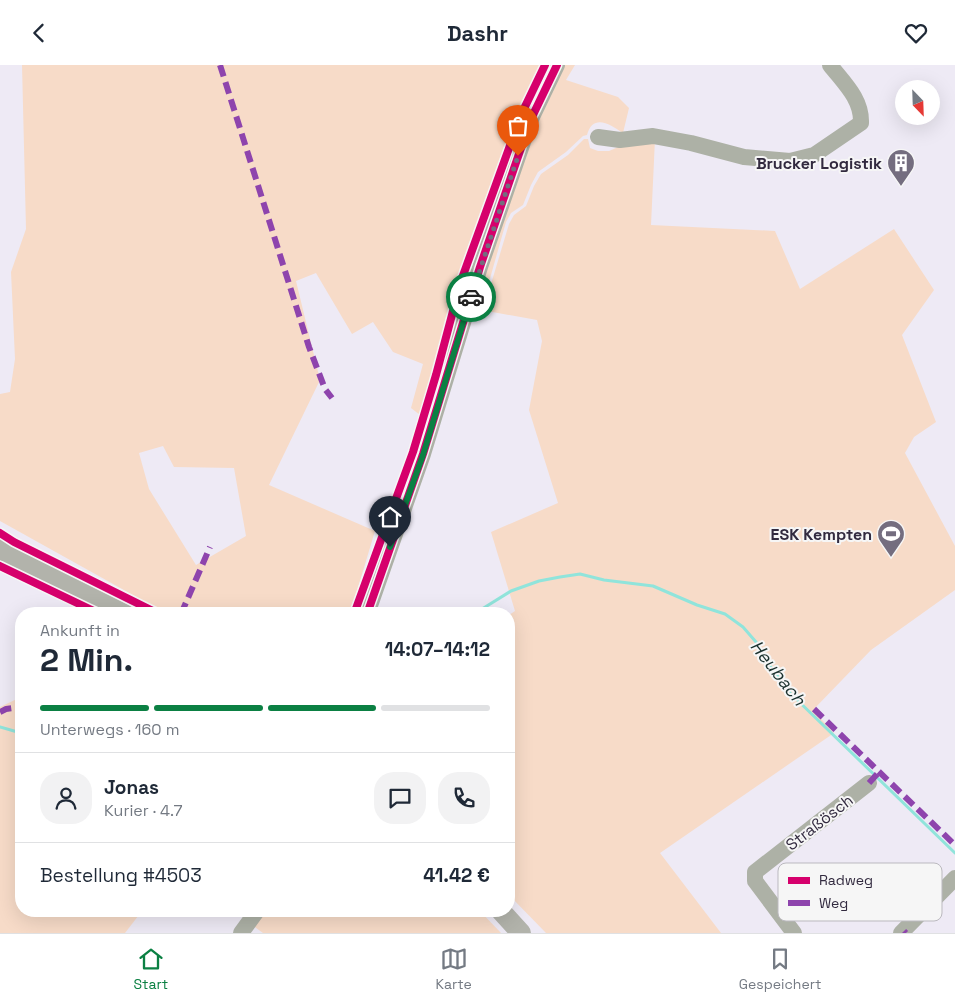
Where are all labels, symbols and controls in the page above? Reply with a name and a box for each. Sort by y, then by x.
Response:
icon: back [25,19,53,47]
text: Dashr [447,19,508,47]
icon: heart [902,19,930,47]
north arrow [895,80,940,125]
map controls [895,80,940,125]
pin [497,105,539,156]
icon: bag [504,112,532,140]
building icon: Brucker Logistik [886,148,916,187]
place label: Brucker Logistik [756,153,882,174]
courier [446,272,496,322]
icon: car [457,283,485,311]
pin [369,496,411,547]
icon: home [376,503,404,531]
sports icon: ESK Kempten [876,519,906,558]
place label: ESK Kempten [771,524,872,545]
text: Ankunft in [40,620,120,641]
water label: Heubach [746,635,812,711]
text: 14:07–14:12 [385,637,490,662]
text: 2 Min. [40,640,133,680]
text: Unterwegs · 160 m [40,719,179,740]
button: person [40,772,92,824]
button: chat [374,772,426,824]
button: phone [438,772,490,824]
text: Jonas [104,775,159,800]
street label: Straßösch [781,790,857,855]
text: Kurier · 4.7 [104,800,183,821]
text: Bestellung #4503 [40,863,202,888]
text: 41.42 € [423,863,490,888]
legend [778,863,942,921]
text: Radweg [819,871,873,889]
text: Weg [819,894,848,912]
tab: Start [134,945,168,993]
tab: Karte [435,945,472,993]
tab: Gespeichert [739,945,821,993]

